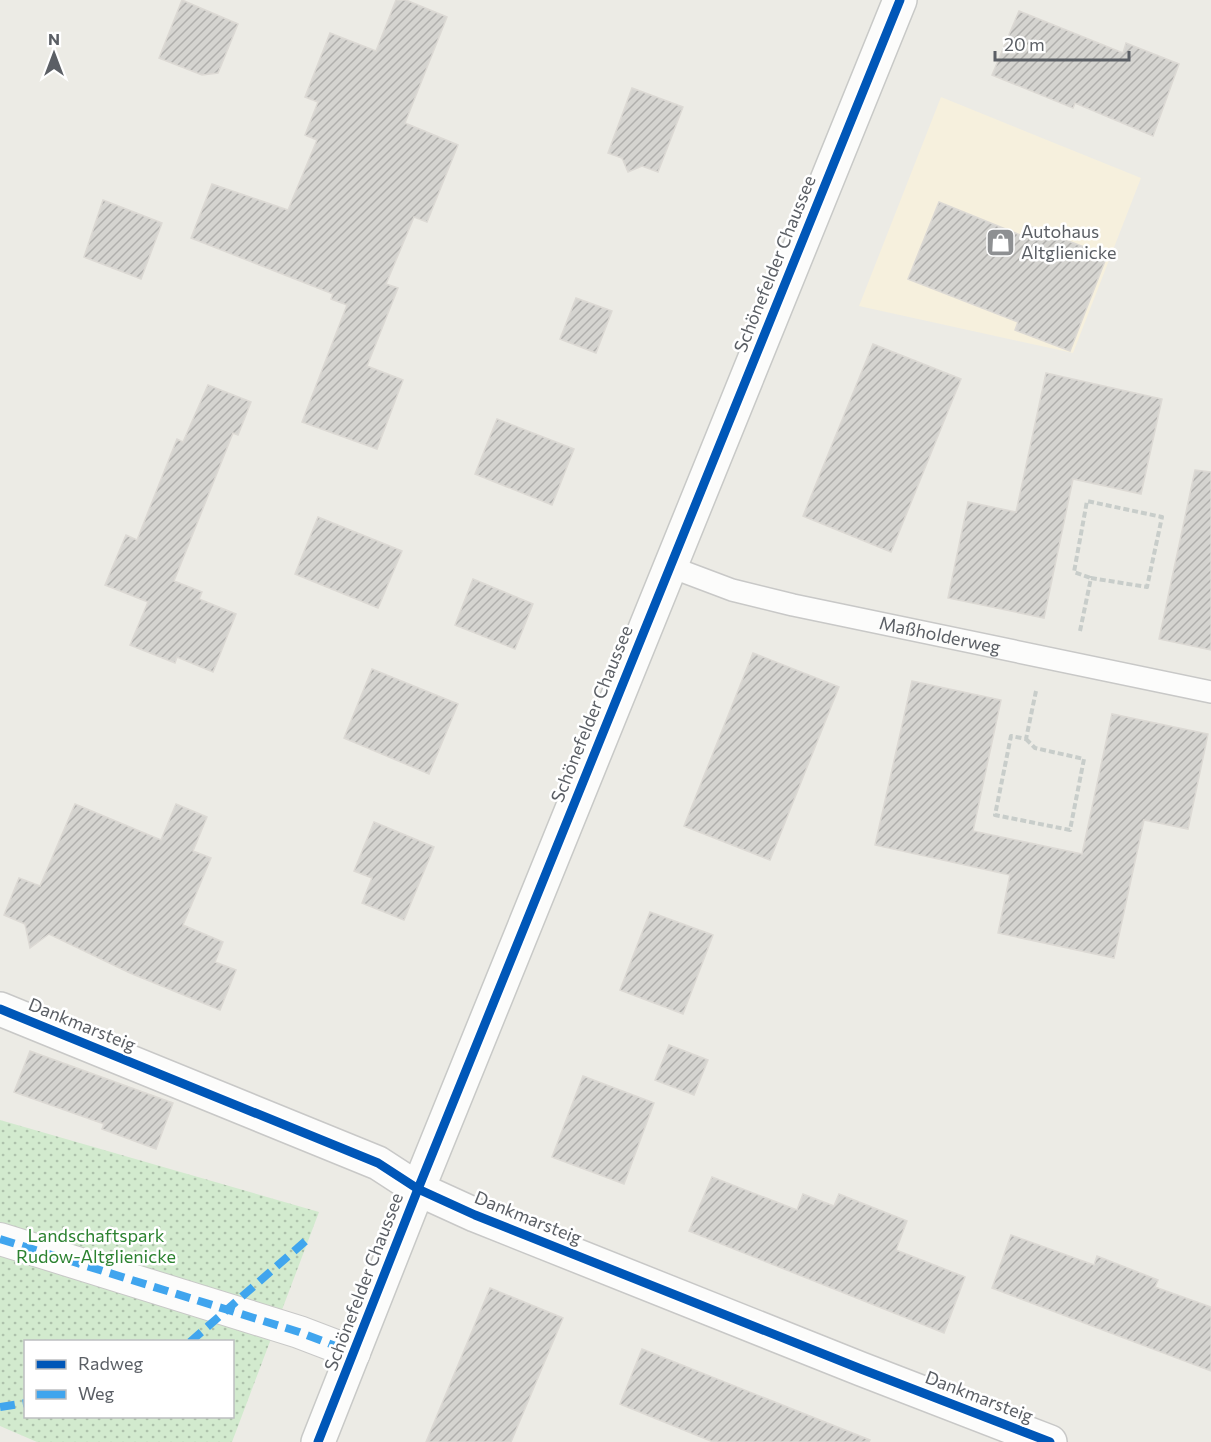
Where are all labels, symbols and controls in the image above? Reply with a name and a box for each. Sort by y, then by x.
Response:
north arrow [24,24,84,84]
scale bar [995,24,1128,62]
text: N [48,29,60,48]
text: 20 m [1004,33,1045,55]
street label: Schönefelder Chaussee [728,172,820,355]
place label: Autohaus Altglienicke [1021,220,1117,263]
shop icon: Autohaus Altglienicke [984,226,1016,258]
street label: Maßholderweg [877,611,1003,658]
street label: Schönefelder Chaussee [545,622,637,805]
street label: Dankmarsteig [25,993,140,1056]
street label: Dankmarsteig [471,1186,586,1249]
street label: Schönefelder Chaussee [319,1190,407,1374]
park label: Landschaftspark Rudow-Altglienicke [16,1224,176,1267]
legend [24,1340,234,1418]
text: Radweg [78,1352,143,1374]
street label: Dankmarsteig [922,1365,1037,1427]
text: Weg [78,1382,115,1404]

